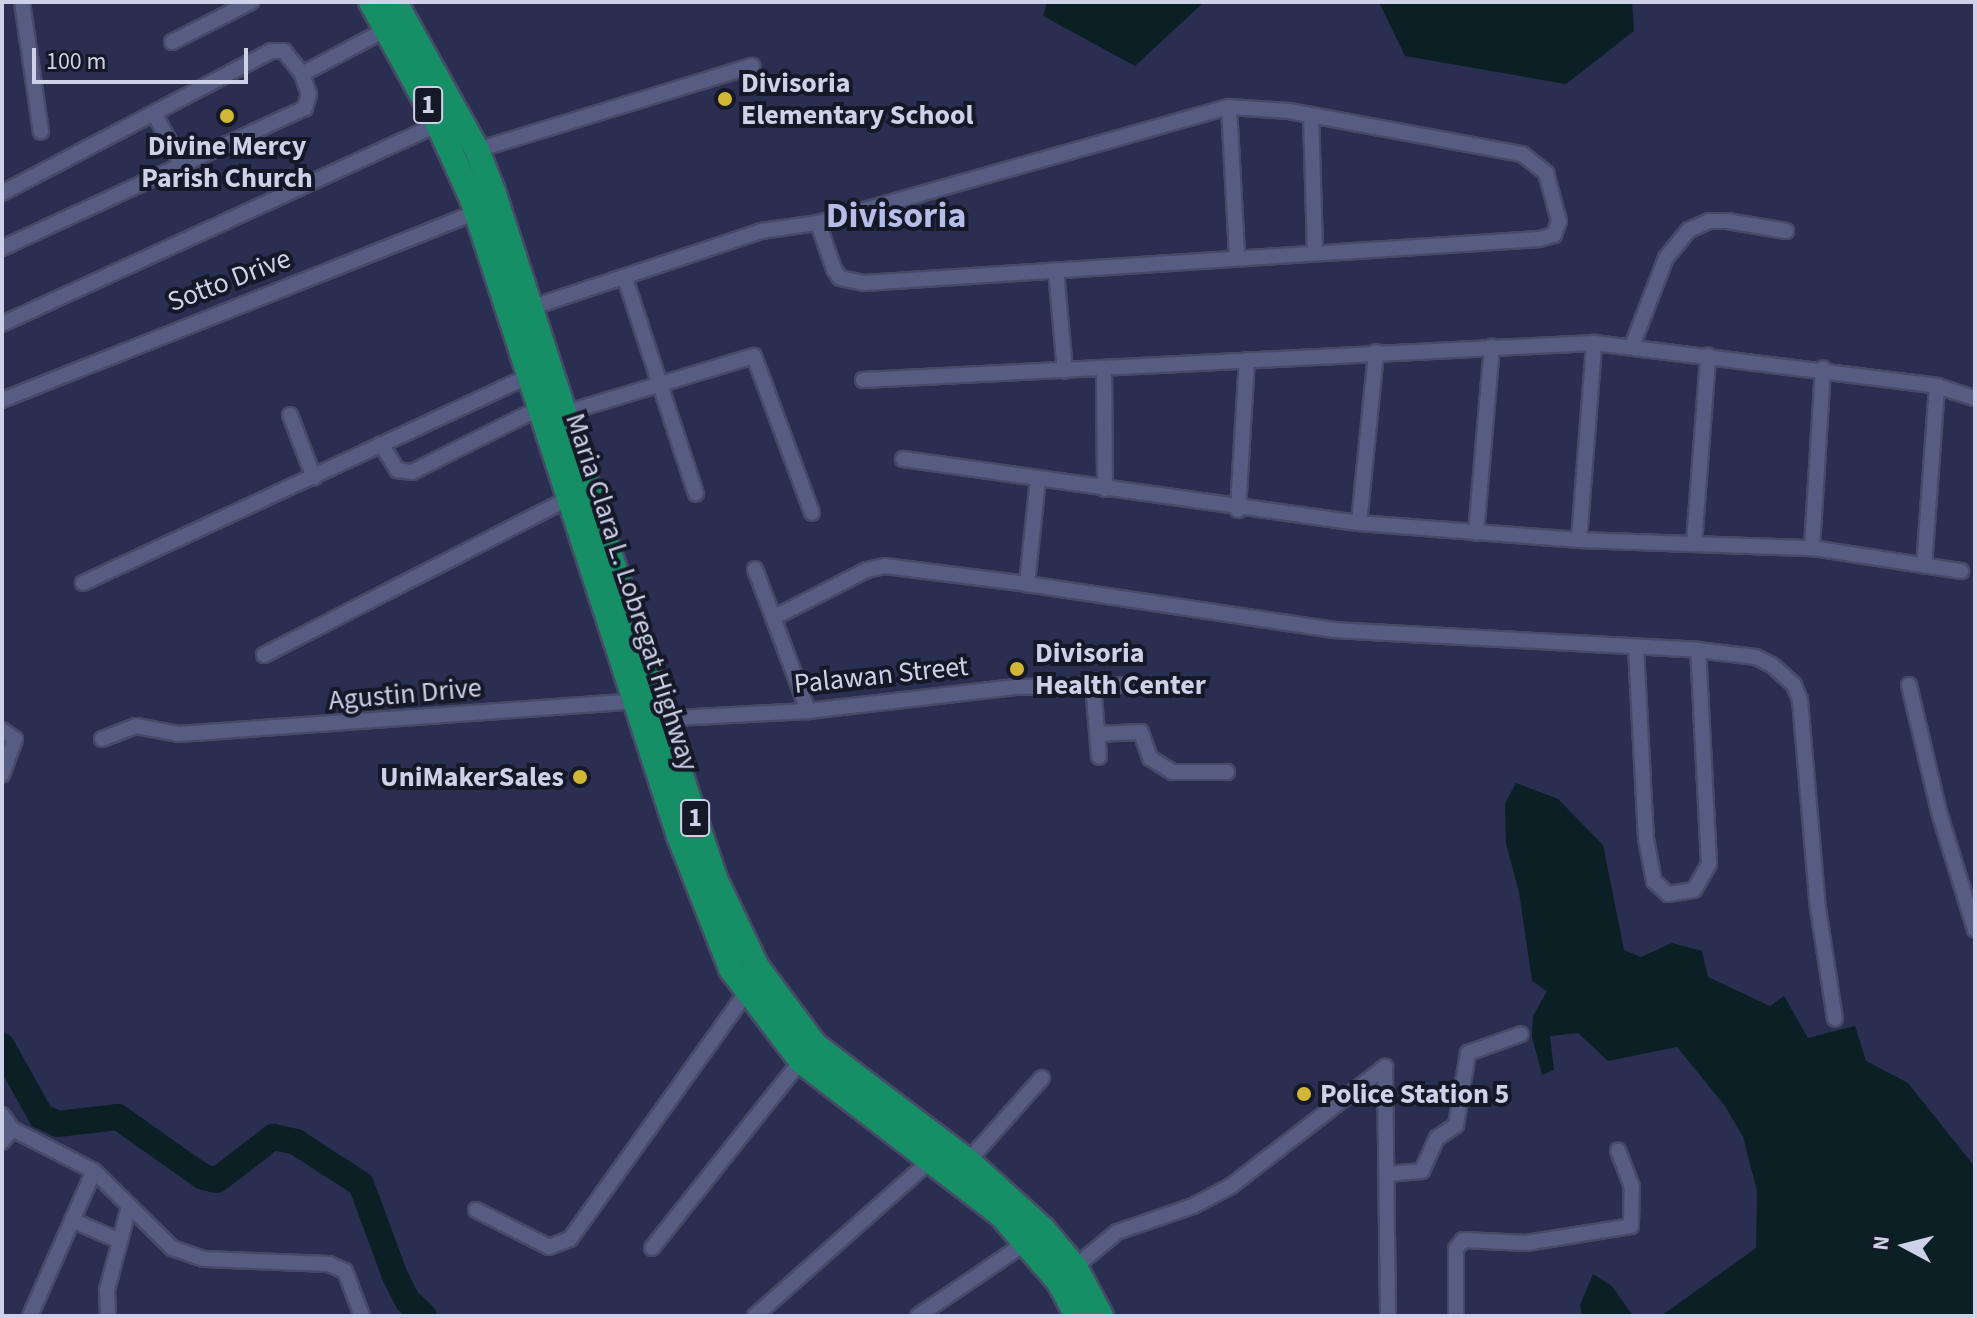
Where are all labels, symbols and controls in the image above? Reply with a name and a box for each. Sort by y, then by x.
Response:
scale bar [36,32,252,82]
text: 100 m [46,44,106,79]
place label: Divisoria Elementary School [741,66,974,132]
road number: 1 [412,83,444,127]
marker: Divisoria Elementary School [716,90,734,108]
marker: Divine Mercy Parish Church [218,107,236,125]
place label: Divine Mercy Parish Church [141,129,313,195]
district label: Divisoria [826,194,966,238]
street label: Sotto Drive [163,241,295,319]
street label: Maria Clara L. Lobregat Highway [558,409,706,775]
place label: Divisoria Health Center [1035,636,1206,702]
street label: Palawan Street [792,649,970,701]
marker: Divisoria Health Center [1006,658,1028,680]
street label: Agustin Drive [327,671,483,717]
place label: UniMakerSales [380,760,564,794]
marker: UniMakerSales [571,768,589,786]
road number: 1 [679,796,711,840]
place label: Police Station 5 [1320,1077,1509,1111]
marker: Police Station 5 [1295,1085,1313,1103]
north arrow [1865,1206,1945,1286]
text: N [1864,1234,1898,1252]

